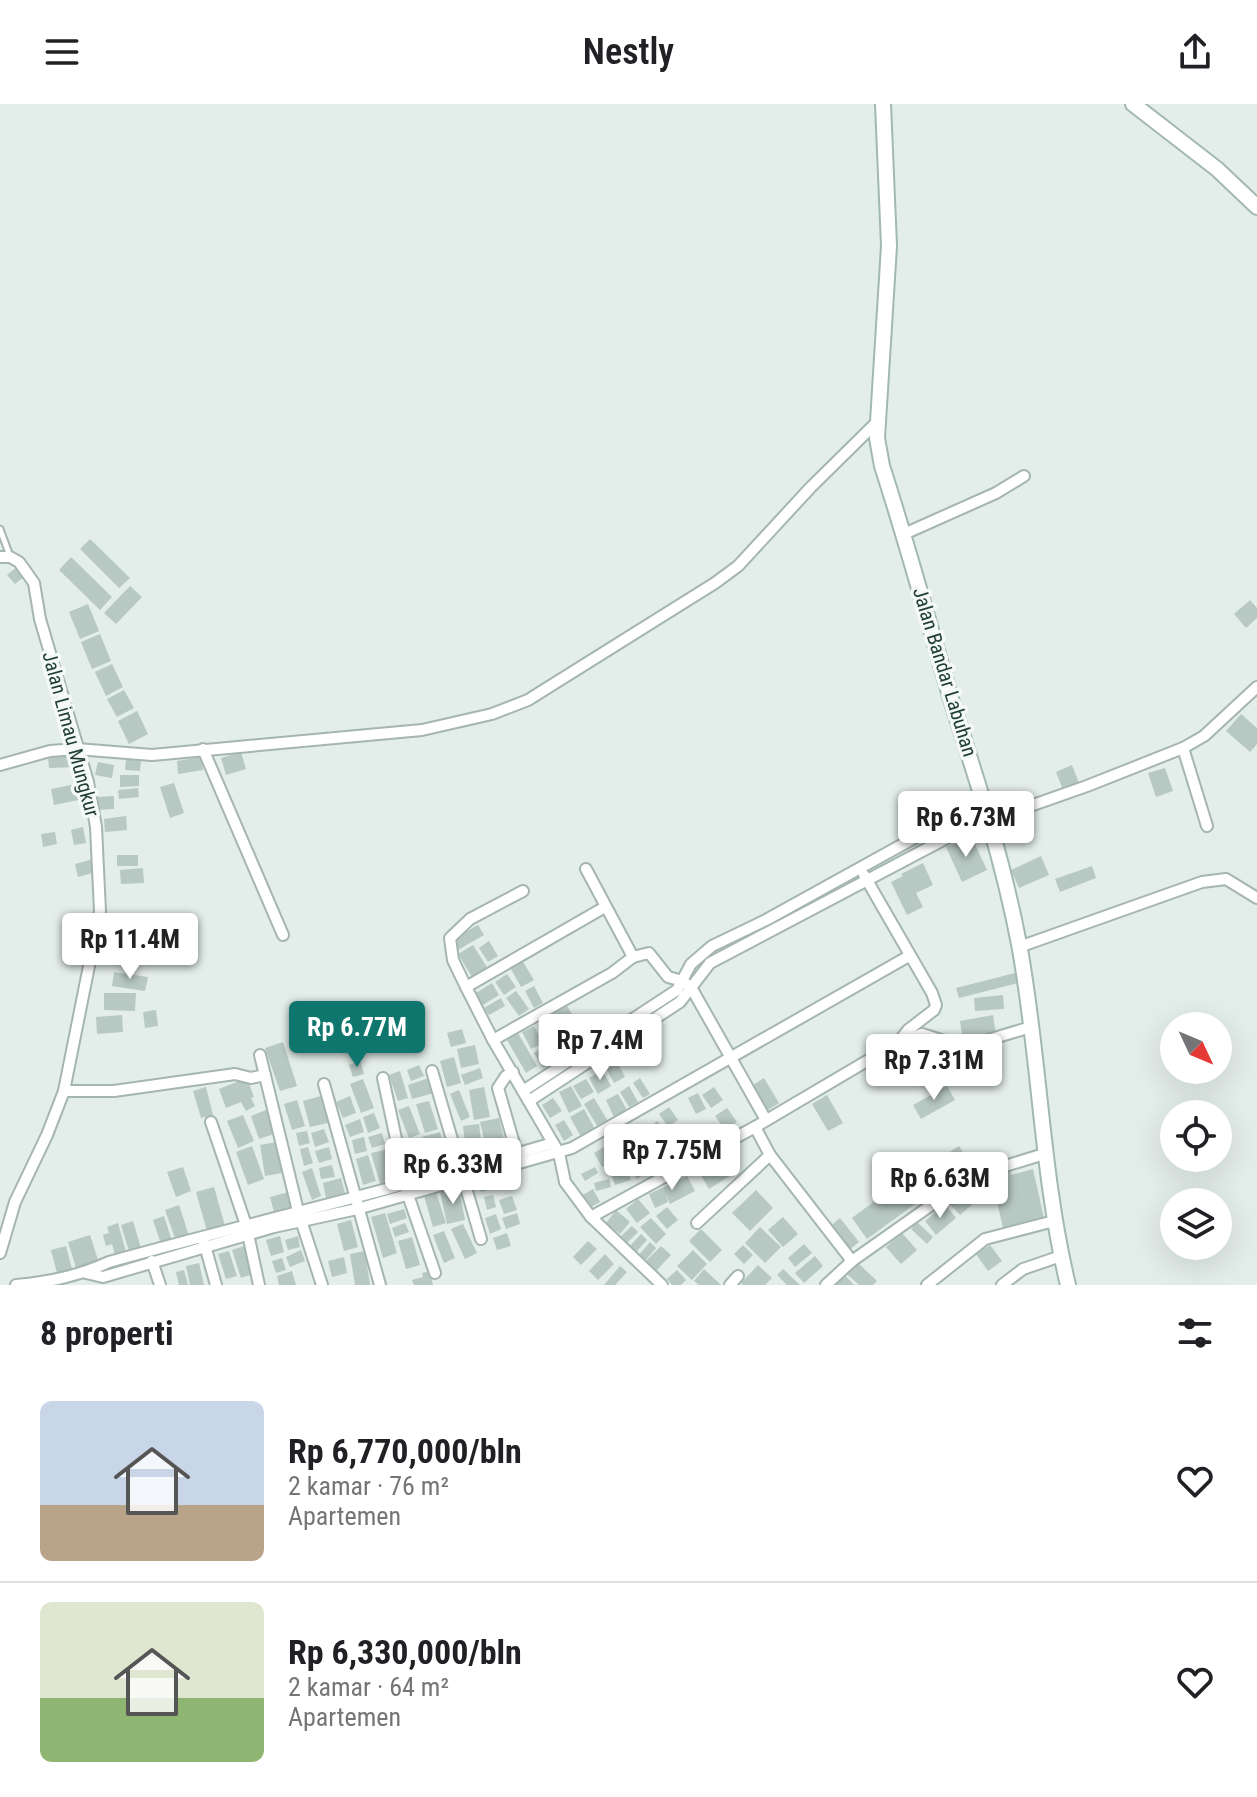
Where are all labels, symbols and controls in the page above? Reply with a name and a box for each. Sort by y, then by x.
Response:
icon: menu [40,30,84,74]
icon: share [1173,30,1217,74]
text: Nestly [583,31,674,73]
street label: Jalan Bandar Labuhan [908,585,982,759]
street label: Jalan Limau Mungkur [37,649,105,819]
pin: Rp 6.73M [883,791,1049,859]
text: Rp 6.73M [916,802,1016,832]
pin: Rp 11.4M [47,913,213,981]
text: Rp 11.4M [80,924,180,954]
pin: Rp 6.77M [274,1001,440,1069]
text: Rp 6.77M [307,1012,407,1042]
north arrow [1160,1012,1232,1084]
map controls [1160,1012,1232,1260]
pin: Rp 7.4M [526,1014,674,1082]
text: Rp 7.4M [557,1025,643,1055]
pin: Rp 7.31M [851,1034,1017,1102]
text: Rp 7.31M [884,1045,984,1075]
button: locate [1160,1100,1232,1172]
pin: Rp 7.75M [589,1124,755,1192]
text: Rp 7.75M [622,1135,722,1165]
pin: Rp 6.33M [370,1138,536,1206]
text: Rp 6.33M [403,1149,503,1179]
pin: Rp 6.63M [857,1152,1023,1220]
text: Rp 6.63M [890,1163,990,1193]
button: layers [1160,1188,1232,1260]
icon: filters [1173,1311,1217,1355]
text: 8 properti [40,1313,174,1353]
text: Rp 6,770,000/bln [288,1431,522,1471]
icon: home [104,1433,200,1529]
icon: heart [1173,1459,1217,1503]
text: 2 kamar · 76 m² [288,1471,449,1501]
text: Apartemen [288,1501,401,1531]
text: Rp 6,330,000/bln [288,1632,522,1672]
icon: home [104,1634,200,1730]
icon: heart [1173,1660,1217,1704]
text: 2 kamar · 64 m² [288,1672,449,1702]
text: Apartemen [288,1702,401,1732]

